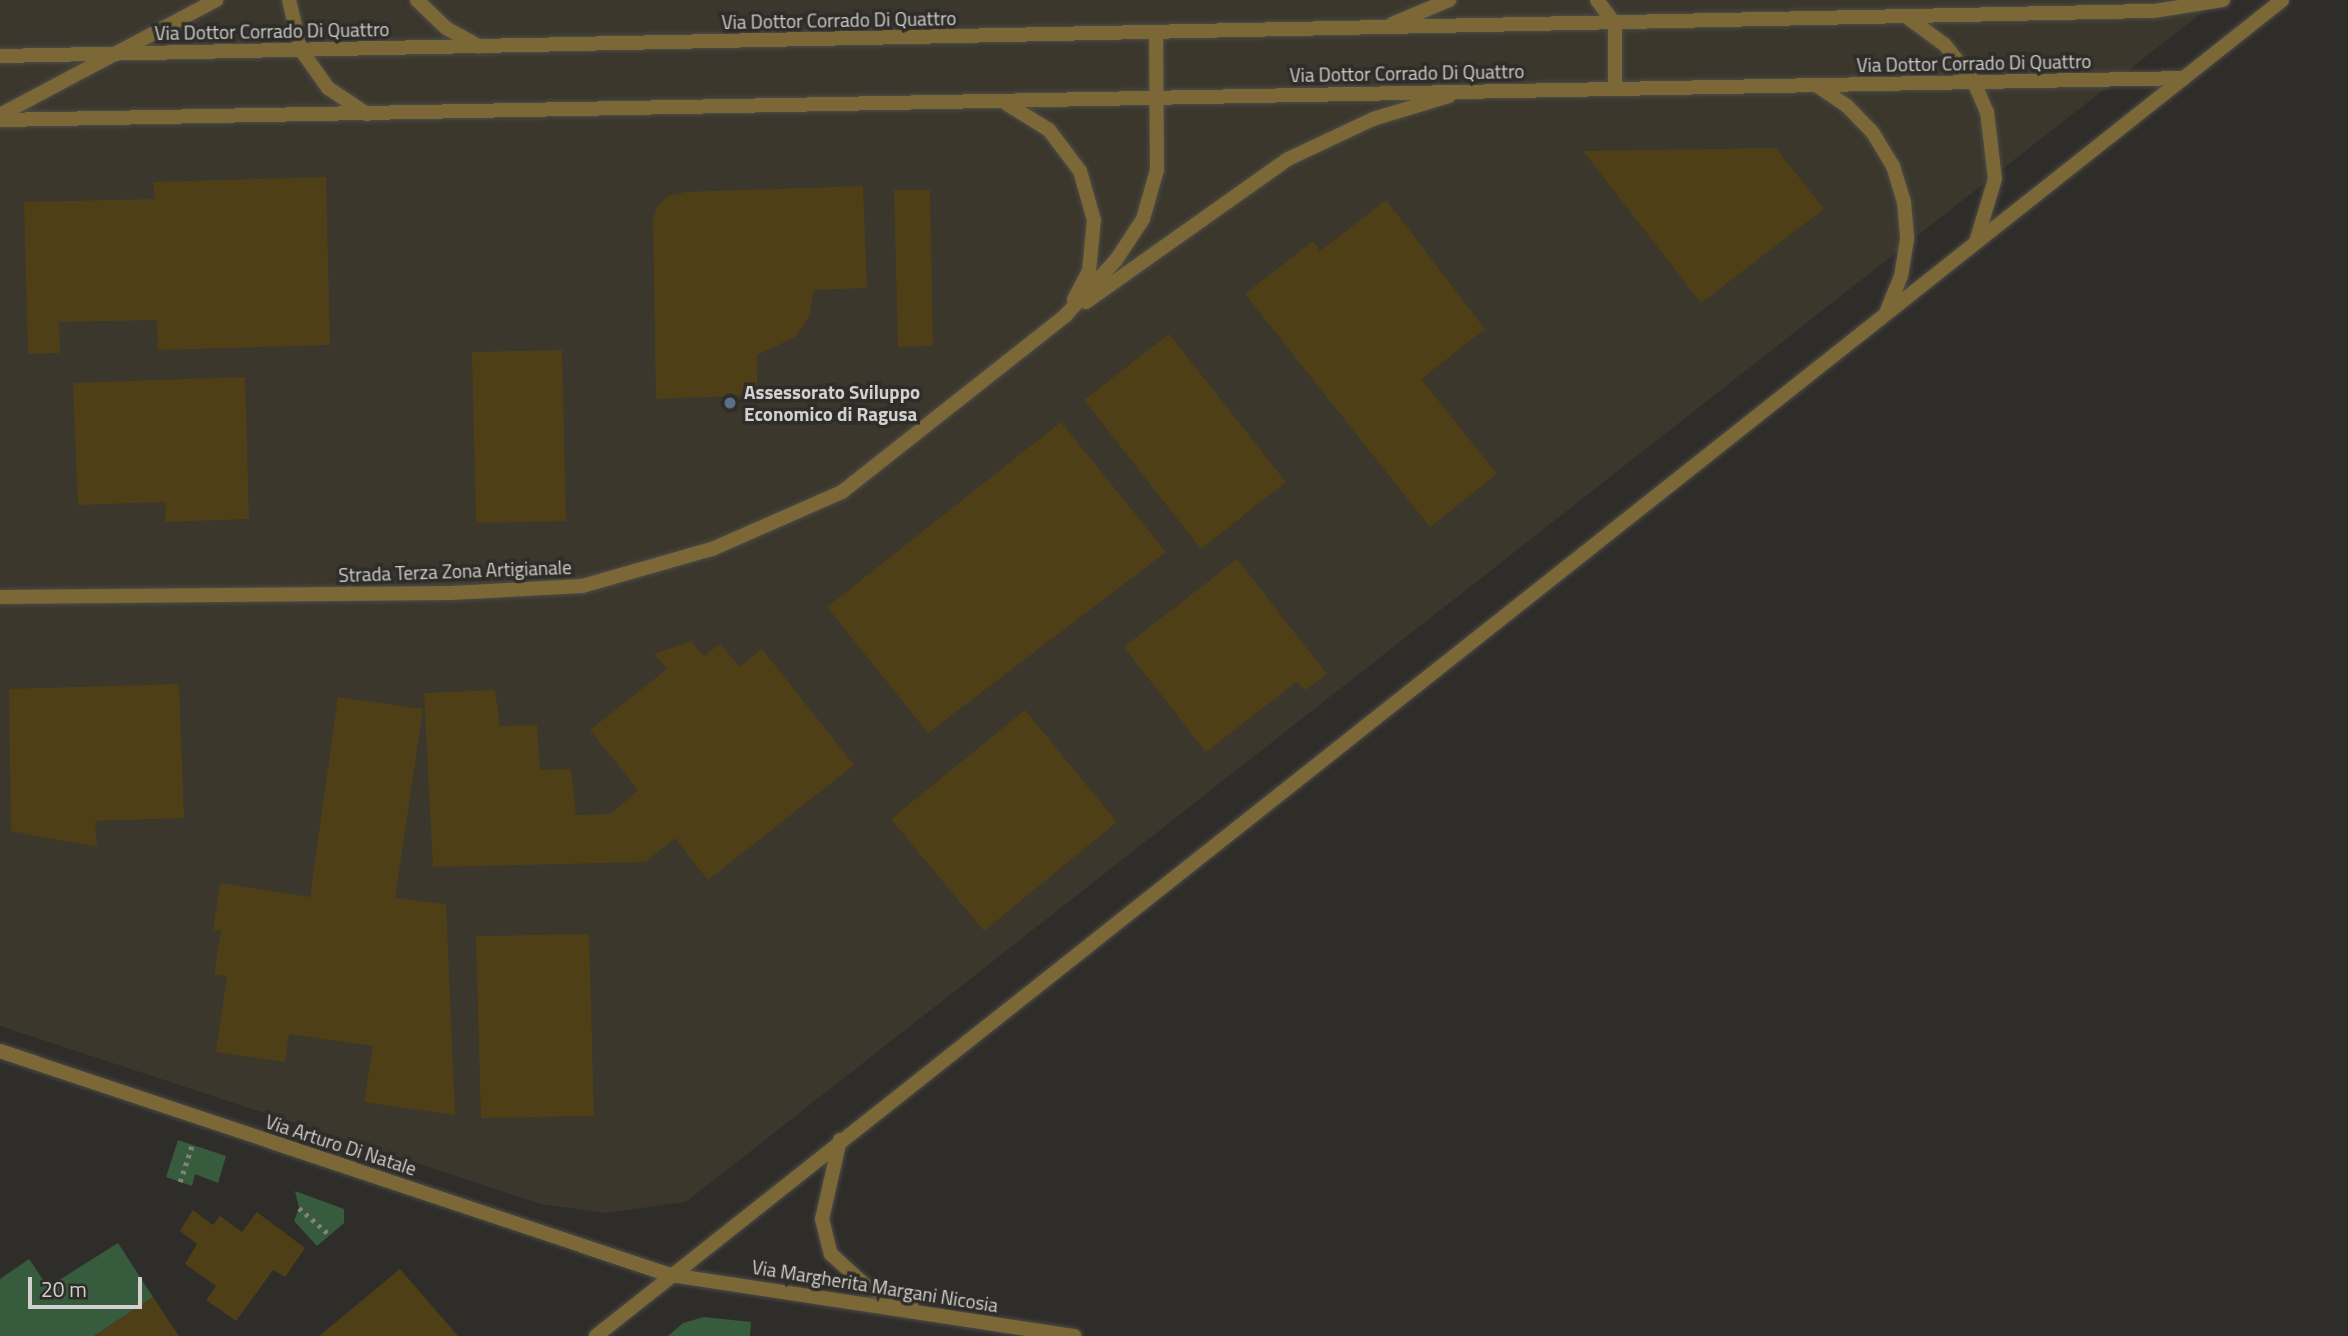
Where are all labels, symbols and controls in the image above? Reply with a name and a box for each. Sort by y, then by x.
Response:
street label: Via Dottor Corrado Di Quattro [721,7,957,33]
street label: Via Dottor Corrado Di Quattro [154,18,390,44]
street label: Via Dottor Corrado Di Quattro [1856,50,2092,76]
street label: Via Dottor Corrado Di Quattro [1289,60,1525,86]
place label: Assessorato Sviluppo Economico di Ragusa [744,381,920,425]
marker: Assessorato Sviluppo Economico di Ragusa [722,395,738,411]
street label: Strada Terza Zona Artigianale [338,556,572,586]
street label: Via Arturo Di Natale [263,1110,419,1180]
street label: Via Margherita Margani Nicosia [750,1255,1000,1317]
scale bar [32,1262,145,1306]
text: 20 m [41,1273,87,1305]

